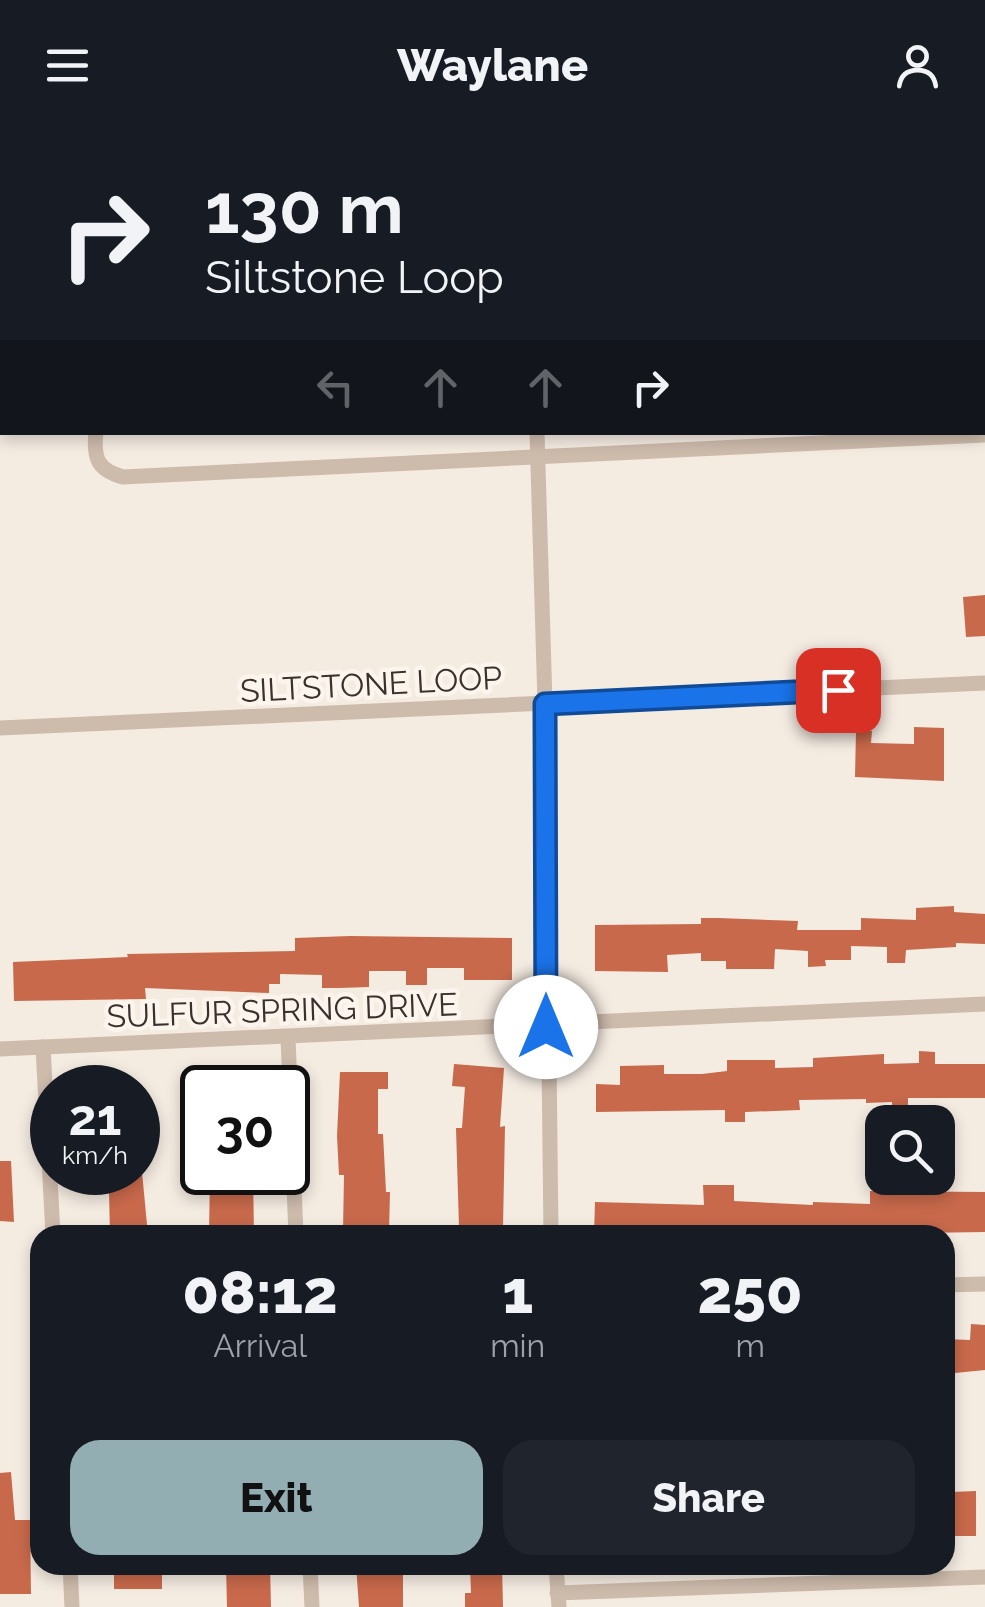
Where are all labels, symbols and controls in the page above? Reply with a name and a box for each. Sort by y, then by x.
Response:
icon: menu [40,38,95,93]
icon: person [890,38,945,93]
text: Waylane [397,39,588,92]
text: 130 m [205,167,404,249]
icon: right [40,170,170,300]
text: Siltstone Loop [205,251,504,304]
icon: left [308,360,363,415]
icon: ahead [413,360,468,415]
icon: ahead [518,360,573,415]
icon: right [623,360,678,415]
pin [796,648,881,733]
street label: SILTSTONE LOOP [239,659,503,709]
icon: arrive [811,663,866,718]
position arrow [494,975,598,1079]
street label: SULFUR SPRING DRIVE [106,985,458,1035]
speed limit sign: 30 [180,1065,310,1195]
text: 21 [69,1088,121,1147]
map controls [865,1105,955,1195]
button: search [865,1105,955,1195]
text: km/h [62,1140,128,1170]
text: 08:12 [182,1257,338,1327]
text: 1 [502,1257,533,1327]
text: 250 [698,1257,803,1327]
text: Arrival [213,1327,307,1364]
text: min [490,1327,545,1364]
text: m [735,1327,765,1364]
button: Exit [70,1440,483,1555]
button: Share [503,1440,915,1555]

